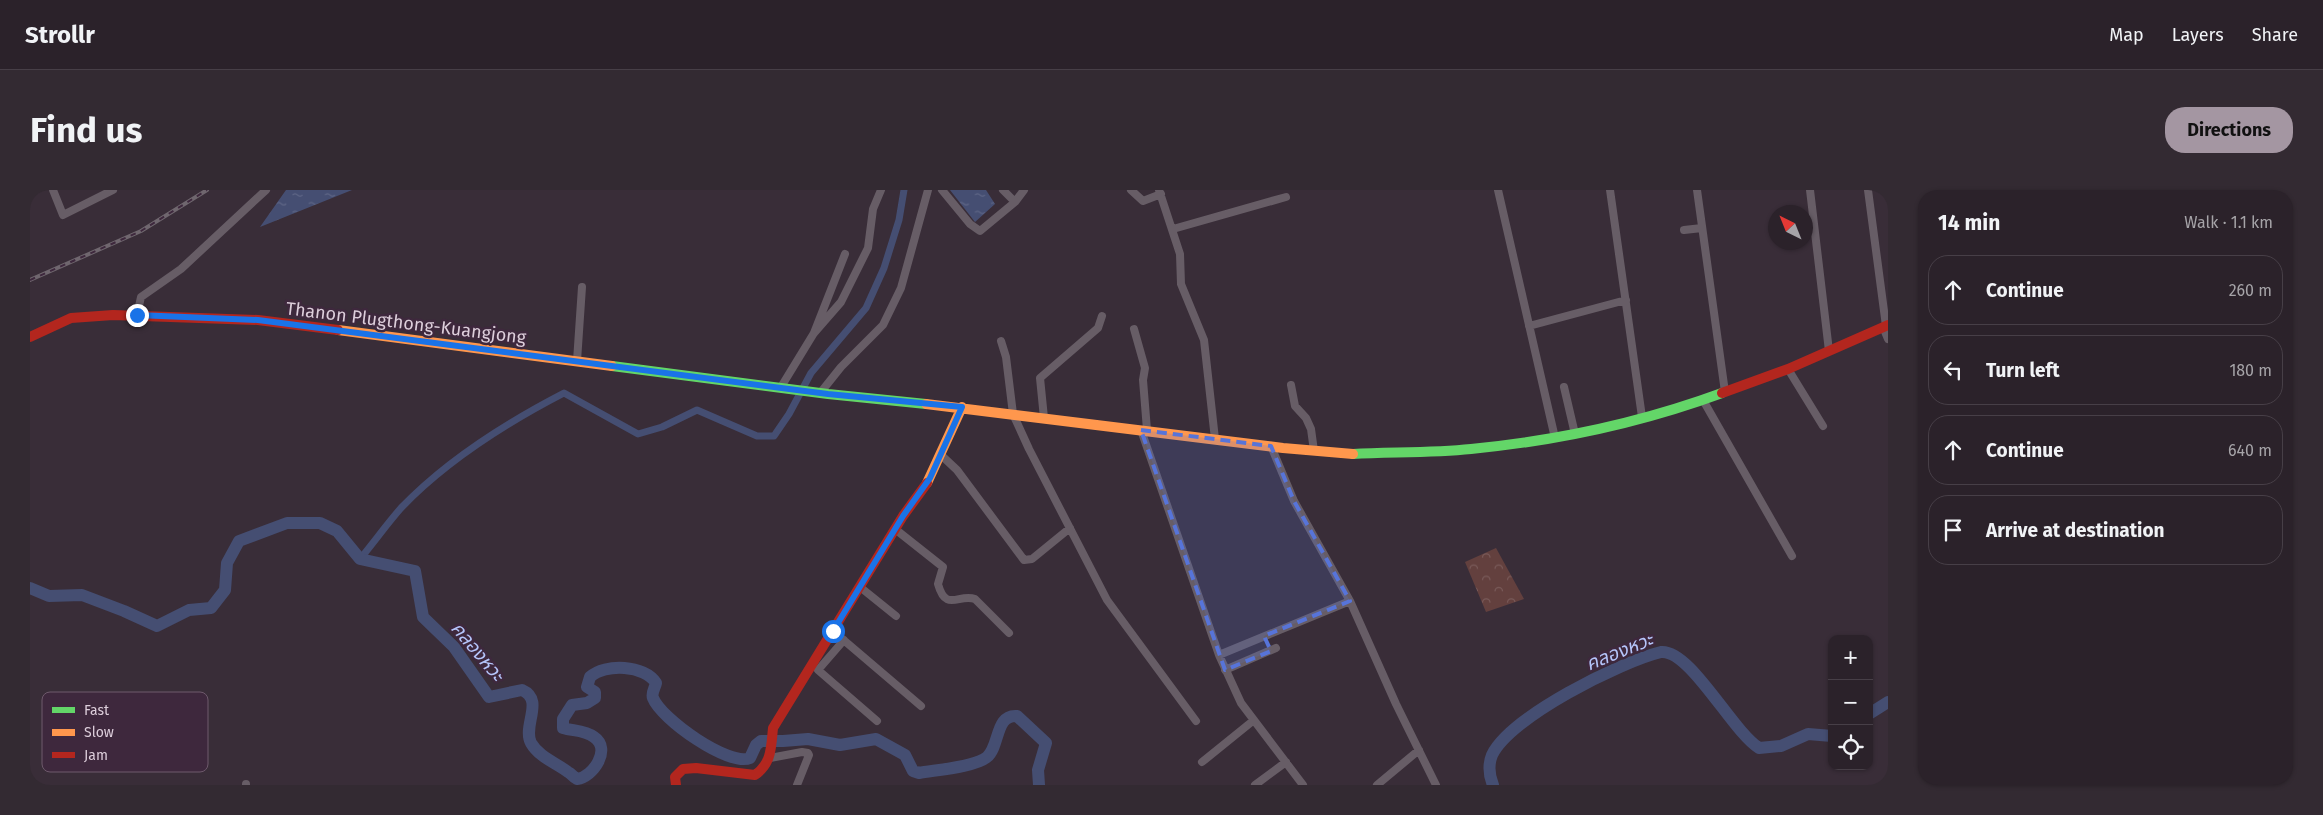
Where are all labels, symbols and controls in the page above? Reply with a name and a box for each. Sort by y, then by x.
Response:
text: Strollr [25,21,95,49]
text: Map [2109,24,2144,46]
text: Layers [2172,24,2224,46]
text: Share [2252,24,2298,46]
button: Directions [2165,107,2293,153]
text: Find us [30,109,142,151]
north arrow [1768,205,1813,250]
text: 14 min [1938,210,2000,236]
text: Walk · 1.1 km [2184,213,2273,232]
icon: ahead [1939,276,1967,304]
text: Continue [1986,279,2064,302]
text: 260 m [2229,281,2272,300]
street label: Thanon Plugthong-Kuangjong [285,297,528,349]
route end [126,304,149,327]
icon: left [1939,356,1967,384]
text: Turn left [1986,359,2060,382]
text: 180 m [2229,361,2272,380]
icon: ahead [1939,436,1967,464]
text: Continue [1986,439,2064,462]
text: 640 m [2228,441,2272,460]
icon: arrive [1939,516,1967,544]
text: Arrive at destination [1986,519,2165,542]
water label: คลองหวะ [446,617,510,687]
route start [822,620,845,643]
water label: คลองหวะ [1582,627,1658,675]
map controls [1828,635,1873,770]
button: + [1828,635,1873,680]
button: − [1828,680,1873,725]
legend [42,692,208,772]
text: Fast [84,702,110,719]
text: Slow [84,724,114,741]
button: locate [1828,725,1873,770]
text: Jam [84,747,108,764]

